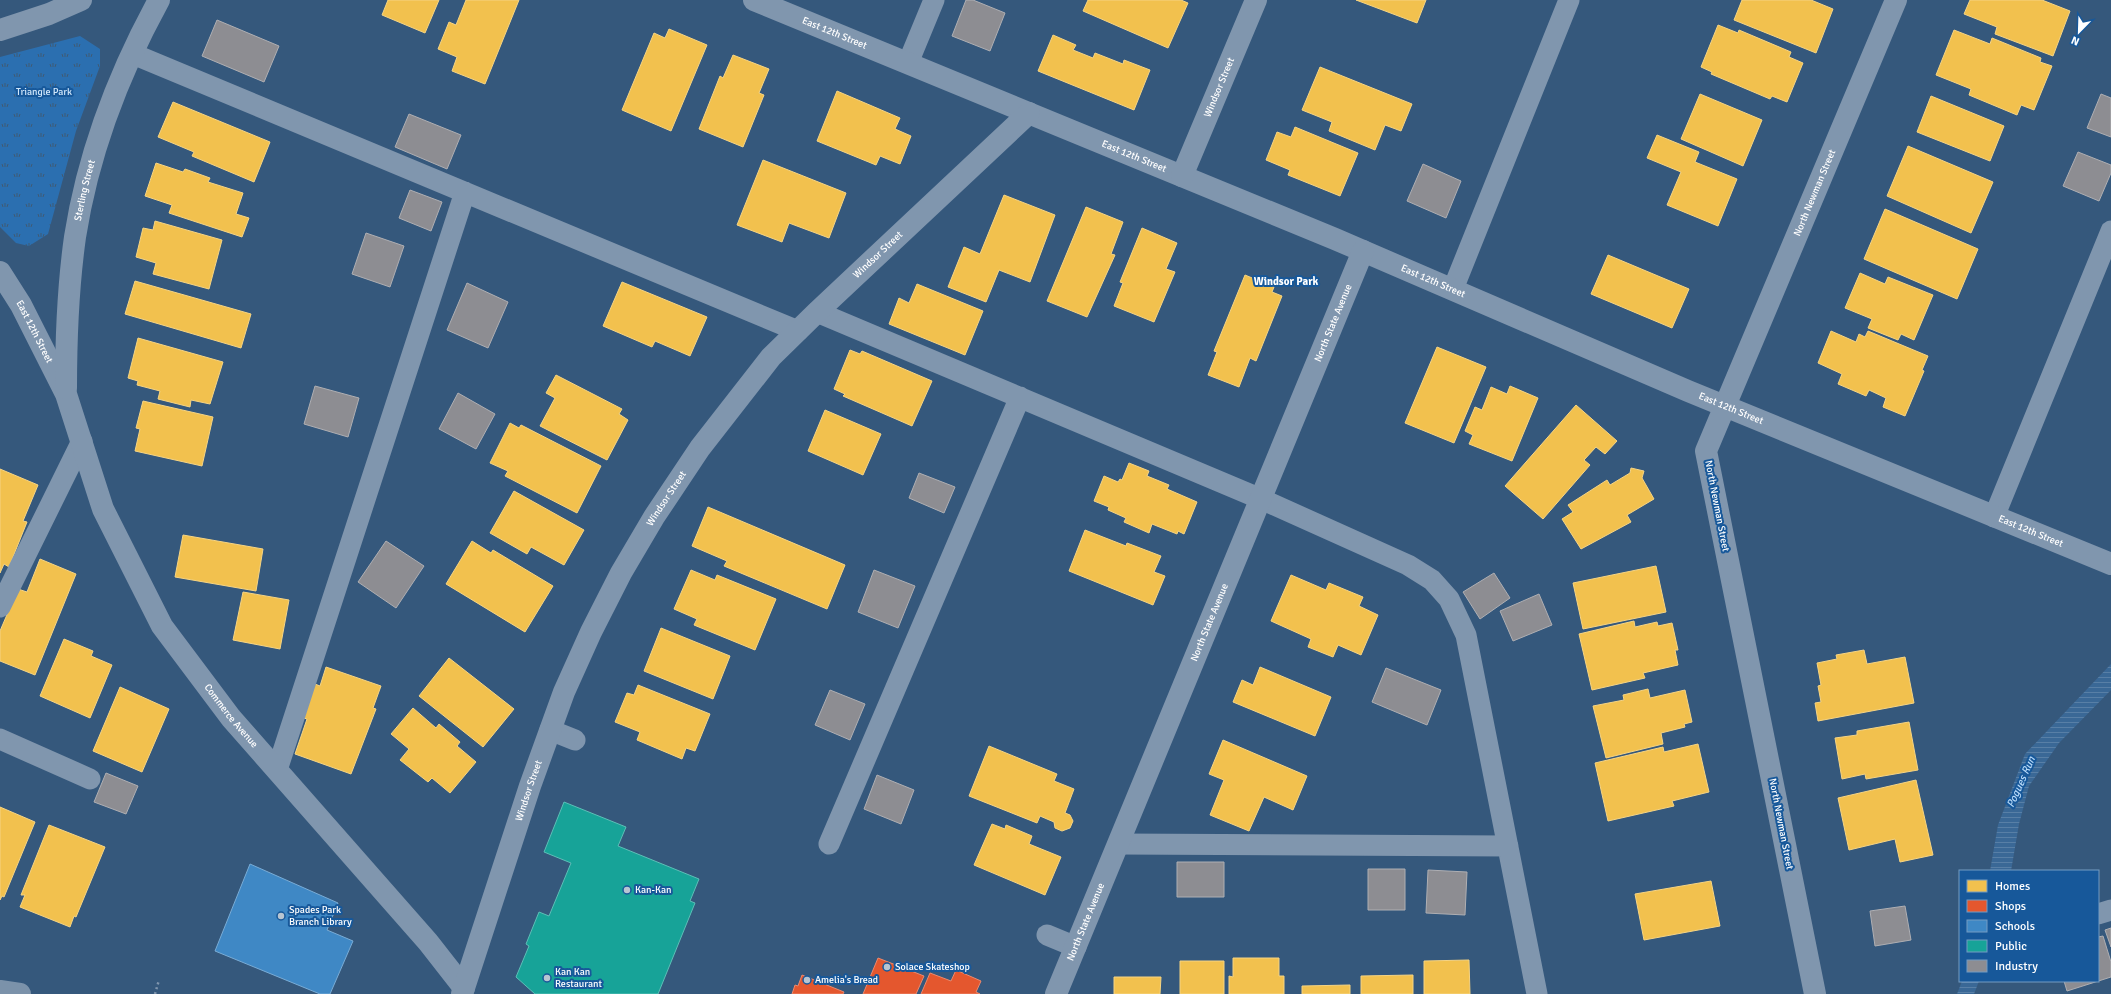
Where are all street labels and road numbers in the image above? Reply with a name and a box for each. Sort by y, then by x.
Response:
street label: East 12th Street [800,14,869,52]
street label: Windsor Street [1201,55,1237,119]
street label: East 12th Street [1100,138,1169,175]
street label: North Newman Street [1791,147,1839,238]
street label: Sterling Street [72,158,98,222]
street label: Windsor Street [851,228,906,281]
street label: East 12th Street [1399,262,1468,301]
street label: North State Avenue [1312,282,1355,364]
street label: East 12th Street [13,298,56,366]
street label: East 12th Street [1697,390,1766,427]
street label: North Newman Street [1702,459,1732,553]
street label: Windsor Street [644,468,689,528]
street label: East 12th Street [1997,513,2065,550]
street label: North State Avenue [1188,582,1231,663]
street label: Commerce Avenue [202,681,260,750]
street label: Windsor Street [513,758,545,823]
street label: North Newman Street [1766,777,1796,871]
street label: North State Avenue [1064,881,1107,963]

